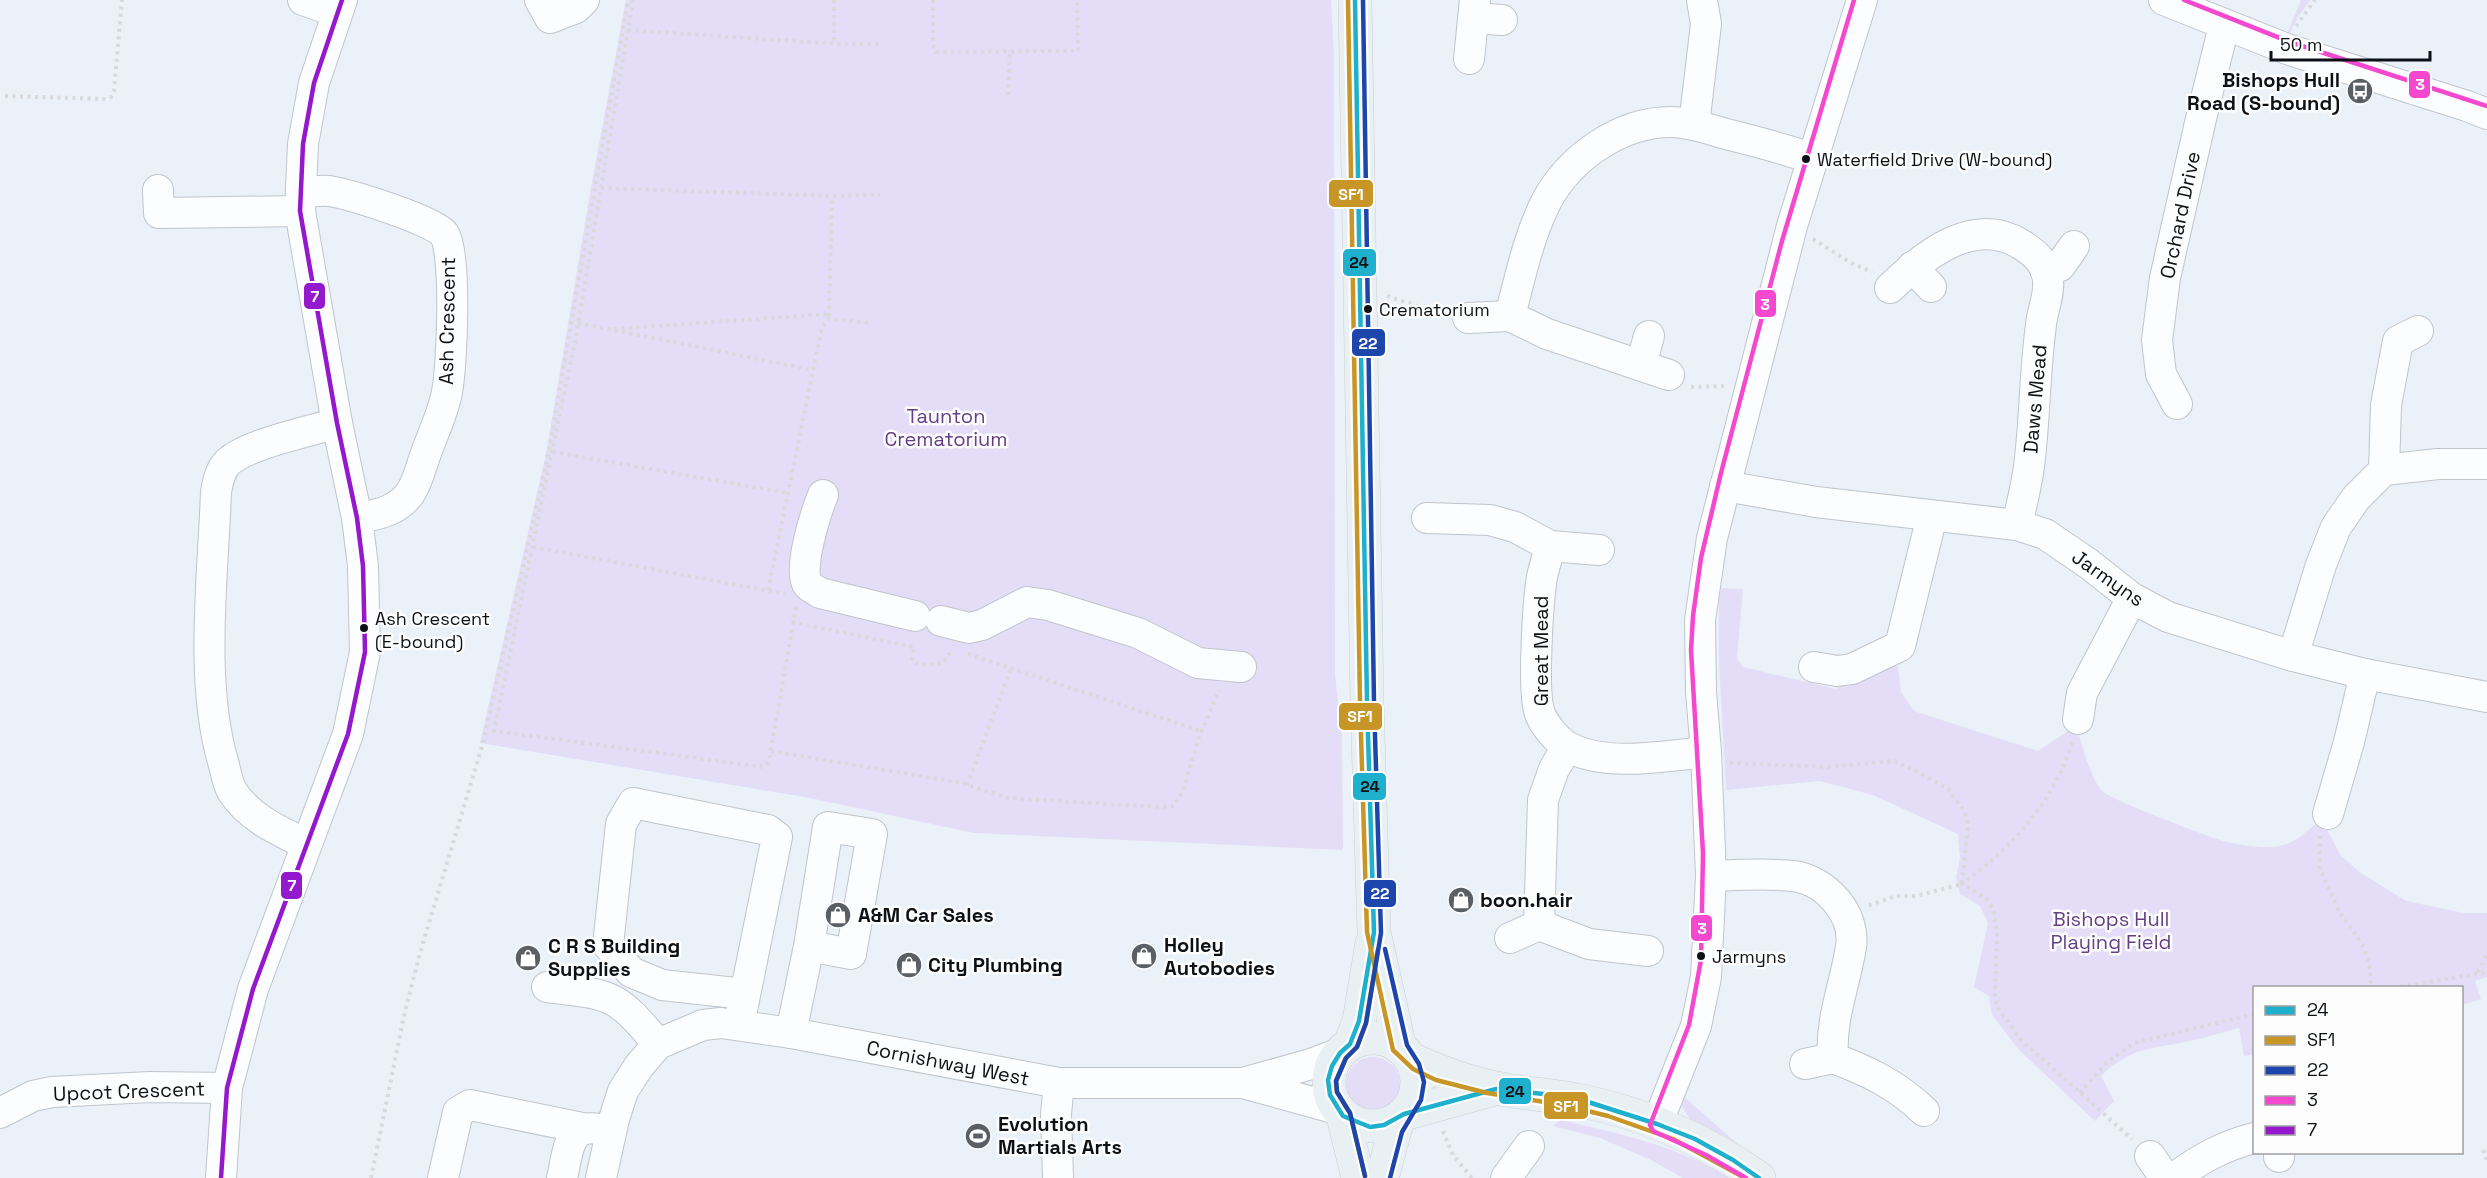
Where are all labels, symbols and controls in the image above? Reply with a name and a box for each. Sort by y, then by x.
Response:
scale bar [2271,24,2430,62]
text: 50 m [2280,33,2322,56]
place label: Bishops Hull Road (S-bound) [2187,67,2340,116]
line badge: 3 [2408,70,2431,99]
text: 3 [2415,74,2425,95]
bus stop icon: Bishops Hull Road (S-bound) [2345,76,2375,106]
place label: Waterfield Drive (W-bound) [1817,148,2052,171]
street label: Orchard Drive [2154,149,2206,281]
marker: Waterfield Drive (W-bound) [1800,153,1812,165]
line badge: SF1 [1328,179,1374,208]
text: SF1 [1338,184,1364,205]
line badge: 24 [1342,248,1377,277]
text: 24 [1349,252,1369,273]
street label: Ash Crescent [433,257,461,385]
line badge: 7 [303,282,326,310]
text: 7 [311,286,320,307]
line badge: 3 [1754,289,1777,318]
text: 3 [1760,294,1770,315]
place label: Crematorium [1379,298,1490,321]
marker: Crematorium [1362,303,1374,315]
line badge: 22 [1351,328,1386,357]
text: 22 [1358,333,1378,354]
street label: Daws Mead [2017,343,2053,455]
park label: Taunton Crematorium [884,403,1008,452]
street label: Jarmyns [2067,544,2149,612]
street label: Great Mead [1528,596,1554,706]
place label: Ash Crescent (E-bound) [375,607,490,653]
marker: Ash Crescent (E-bound) [358,622,370,634]
line badge: SF1 [1338,702,1383,731]
text: SF1 [1347,706,1373,727]
line badge: 24 [1352,772,1387,801]
text: 24 [1360,776,1380,797]
line badge: 7 [280,871,303,900]
text: 7 [288,875,297,896]
line badge: 22 [1363,879,1397,908]
text: 22 [1370,883,1390,904]
shop icon: boon.hair [1446,885,1476,915]
place label: boon.hair [1480,887,1573,913]
shop icon: A&M Car Sales [823,900,853,930]
place label: A&M Car Sales [858,902,994,928]
park label: Bishops Hull Playing Field [2051,906,2171,955]
line badge: 3 [1690,914,1713,942]
text: 3 [1697,918,1707,939]
place label: Holley Autobodies [1164,932,1275,981]
place label: C R S Building Supplies [548,933,680,982]
shop icon: Holley Autobodies [1129,941,1159,971]
shop icon: C R S Building Supplies [513,943,543,973]
place label: Jarmyns [1712,945,1786,968]
shop icon: City Plumbing [894,950,924,980]
marker: Jarmyns [1695,950,1707,962]
place label: City Plumbing [928,952,1063,978]
legend [2253,986,2463,1154]
text: 24 [2307,998,2329,1021]
text: SF1 [2307,1028,2335,1051]
street label: Cornishway West [864,1034,1032,1092]
text: 22 [2307,1058,2329,1081]
street label: Upcot Crescent [53,1075,205,1107]
line badge: 24 [1498,1077,1532,1105]
text: 24 [1505,1081,1525,1102]
text: 3 [2307,1088,2318,1111]
line badge: SF1 [1543,1091,1589,1120]
text: SF1 [1553,1096,1579,1117]
place label: Evolution Martials Arts [998,1111,1122,1160]
text: 7 [2307,1118,2317,1141]
sports icon: Evolution Martials Arts [963,1121,993,1151]

